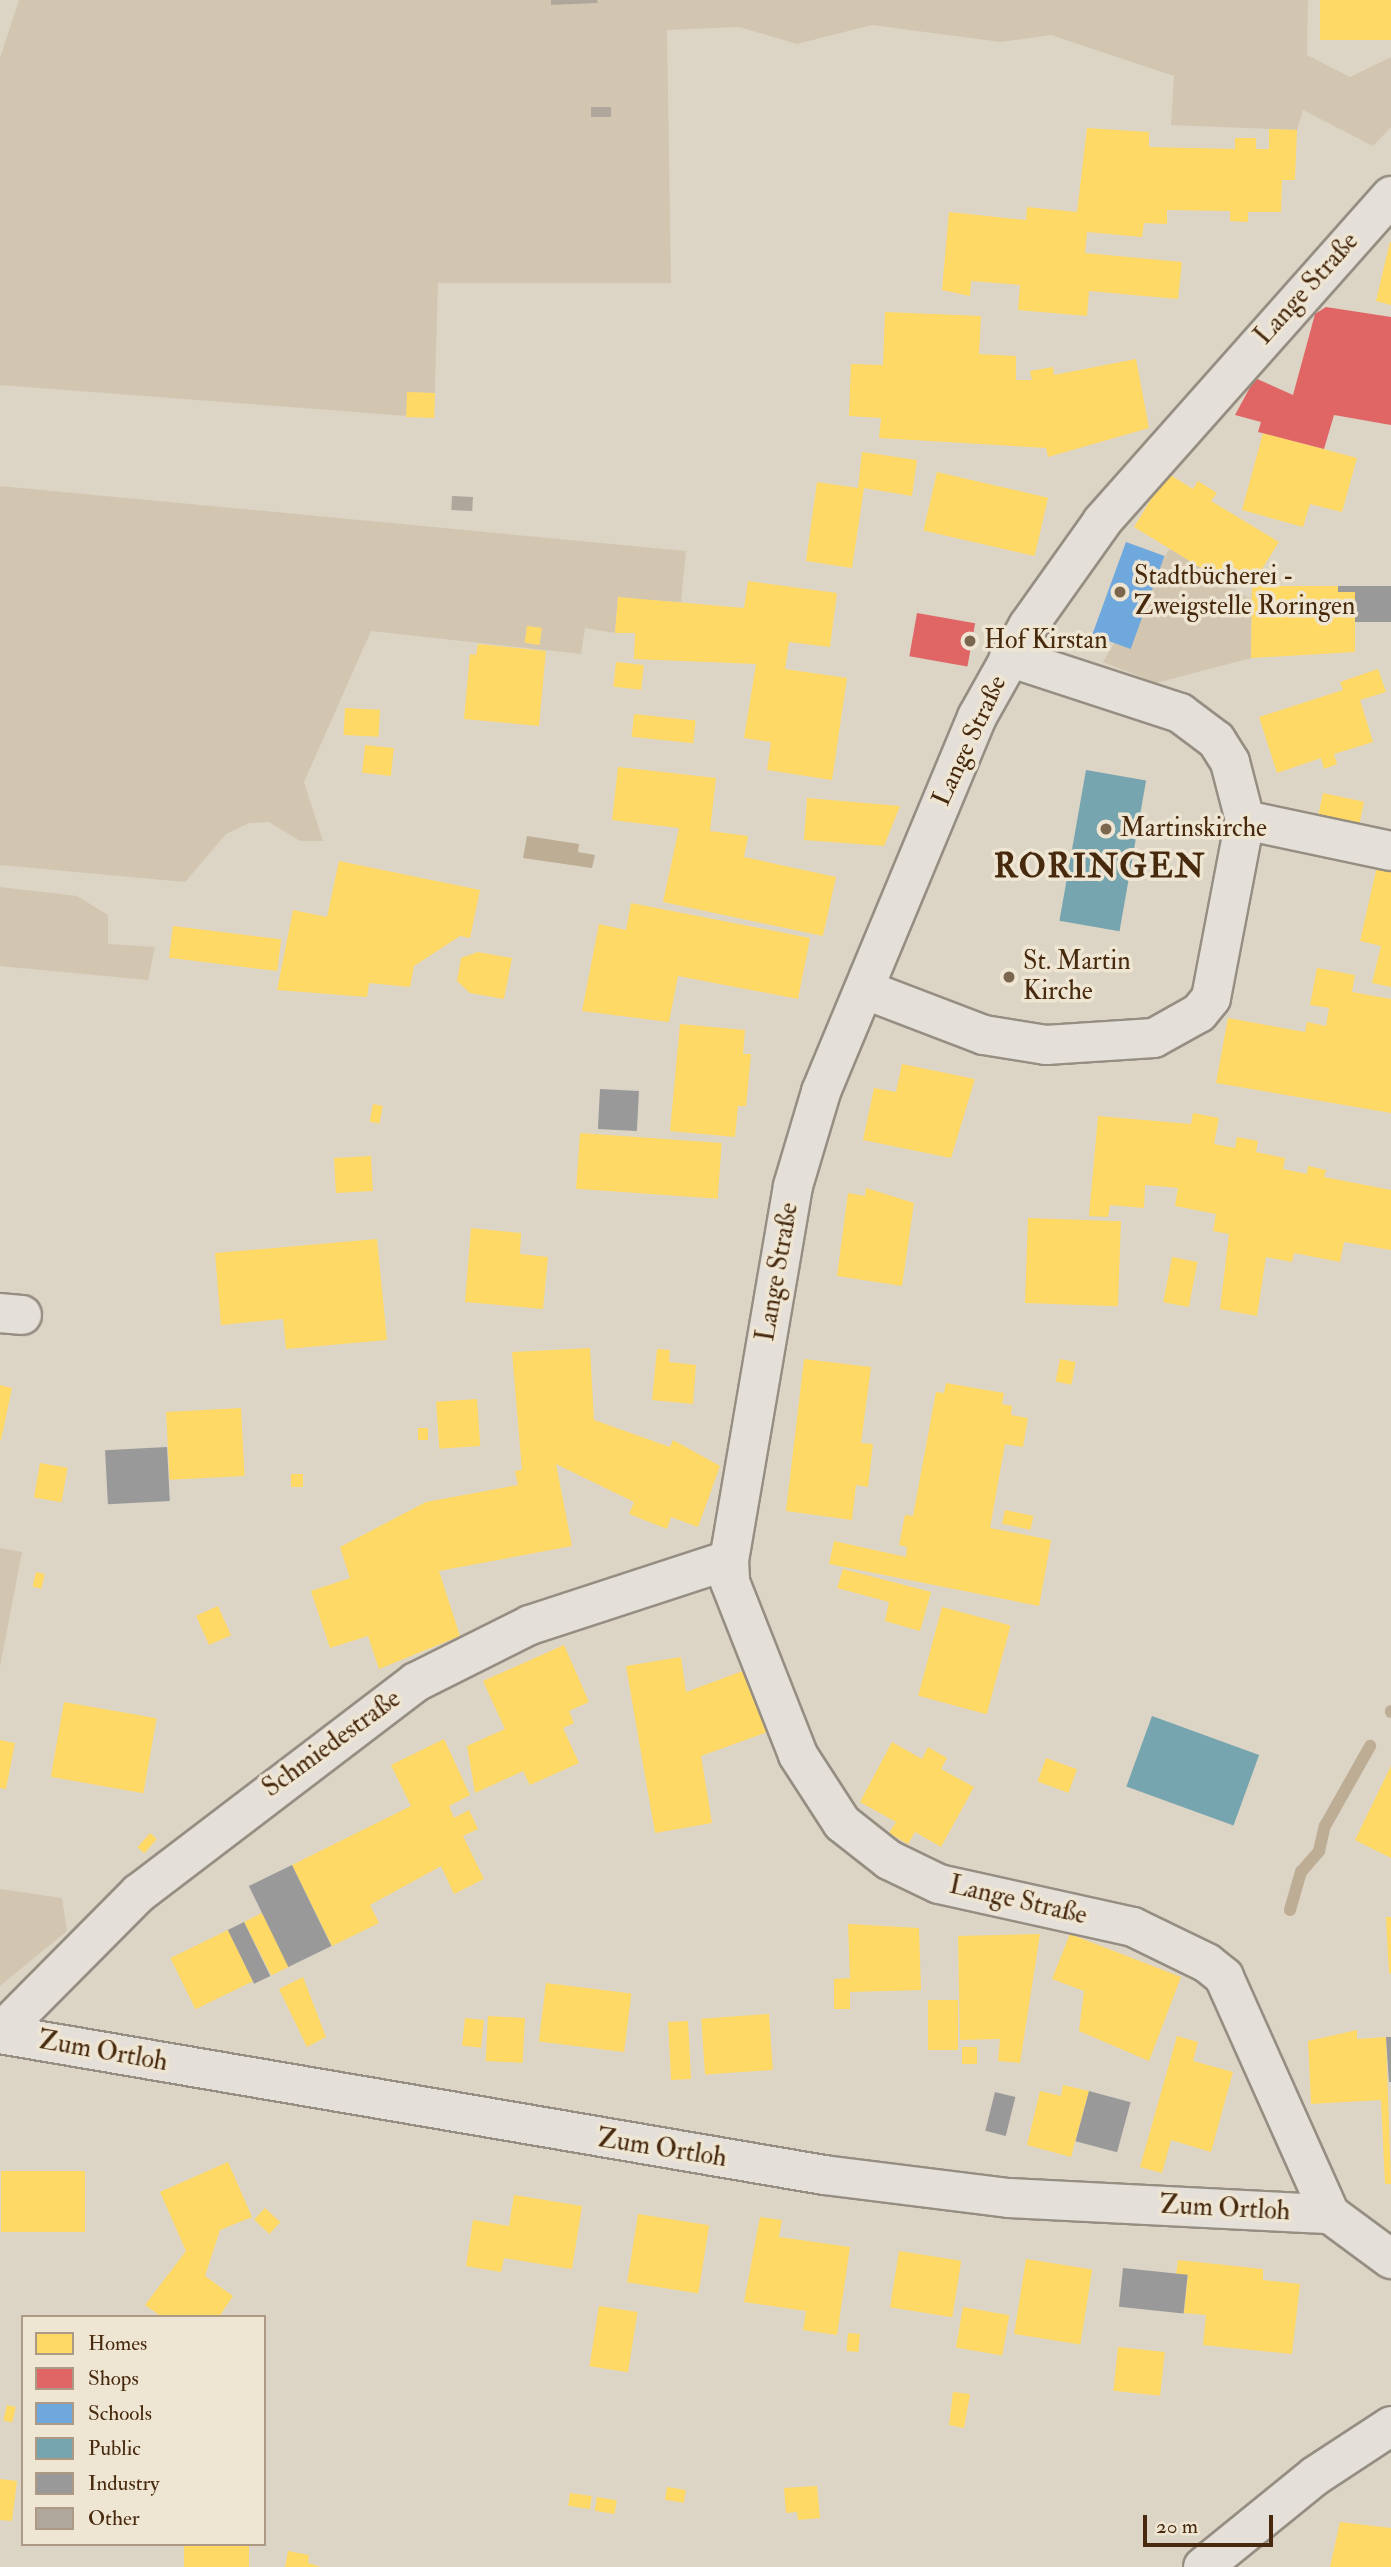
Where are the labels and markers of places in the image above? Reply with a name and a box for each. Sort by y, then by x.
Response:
place label: Stadtbücherei - Zweigstelle Roringen [1134,561,1355,622]
marker: Stadtbücherei - Zweigstelle Roringen [1112,584,1128,600]
place label: Hof Kirstan [984,625,1108,657]
marker: Hof Kirstan [962,633,978,649]
place label: Martinskirche [1120,813,1267,845]
marker: Martinskirche [1098,821,1114,837]
place label: St. Martin Kirche [1023,946,1131,1007]
marker: St. Martin Kirche [1001,969,1017,985]

